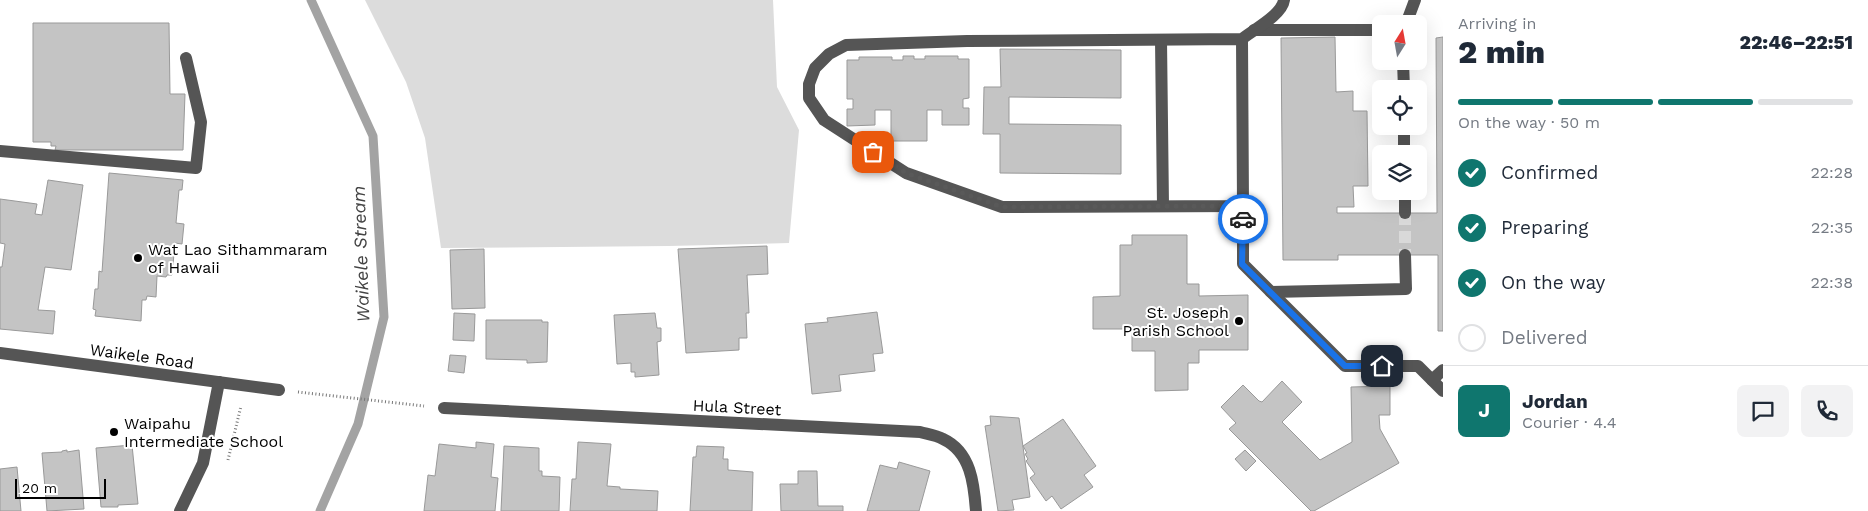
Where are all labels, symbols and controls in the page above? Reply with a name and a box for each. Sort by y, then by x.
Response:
text: Arriving in [1458,14,1536,33]
north arrow [1372,15,1428,70]
map controls [1372,15,1427,200]
text: 22:46–22:51 [1740,31,1853,54]
text: 2 min [1458,33,1545,71]
button: locate [1372,80,1427,135]
text: On the way · 50 m [1458,113,1600,132]
pin [852,131,894,173]
icon: bag [859,138,887,166]
button: layers [1372,145,1427,200]
icon: check [1458,159,1486,187]
text: Confirmed [1501,161,1598,184]
text: 22:28 [1810,163,1853,182]
water label: Waikele Stream [348,185,373,323]
courier [1218,194,1268,244]
icon: car [1229,205,1257,233]
icon: check [1458,214,1486,242]
text: Preparing [1501,216,1588,239]
text: 22:35 [1811,218,1853,237]
place label: Wat Lao Sithammaram of Hawaii [148,240,328,277]
marker: Wat Lao Sithammaram of Hawaii [132,252,144,264]
icon: check [1458,269,1486,297]
text: On the way [1501,271,1605,294]
text: 22:38 [1810,273,1853,292]
place label: St. Joseph Parish School [1122,303,1229,340]
marker: St. Joseph Parish School [1233,315,1245,327]
text: Delivered [1501,326,1588,349]
street label: Waikele Road [89,340,195,373]
pin [1361,345,1403,387]
icon: home [1368,352,1396,380]
button: chat [1737,385,1789,437]
button: phone [1801,385,1853,437]
text: Jordan [1522,390,1588,413]
street label: Hula Street [692,396,782,419]
text: J [1478,399,1490,422]
text: Courier · 4.4 [1522,413,1617,432]
place label: Waipahu Intermediate School [124,414,283,451]
marker: Waipahu Intermediate School [108,426,120,438]
scale bar [15,476,106,499]
text: 20 m [22,480,57,496]

